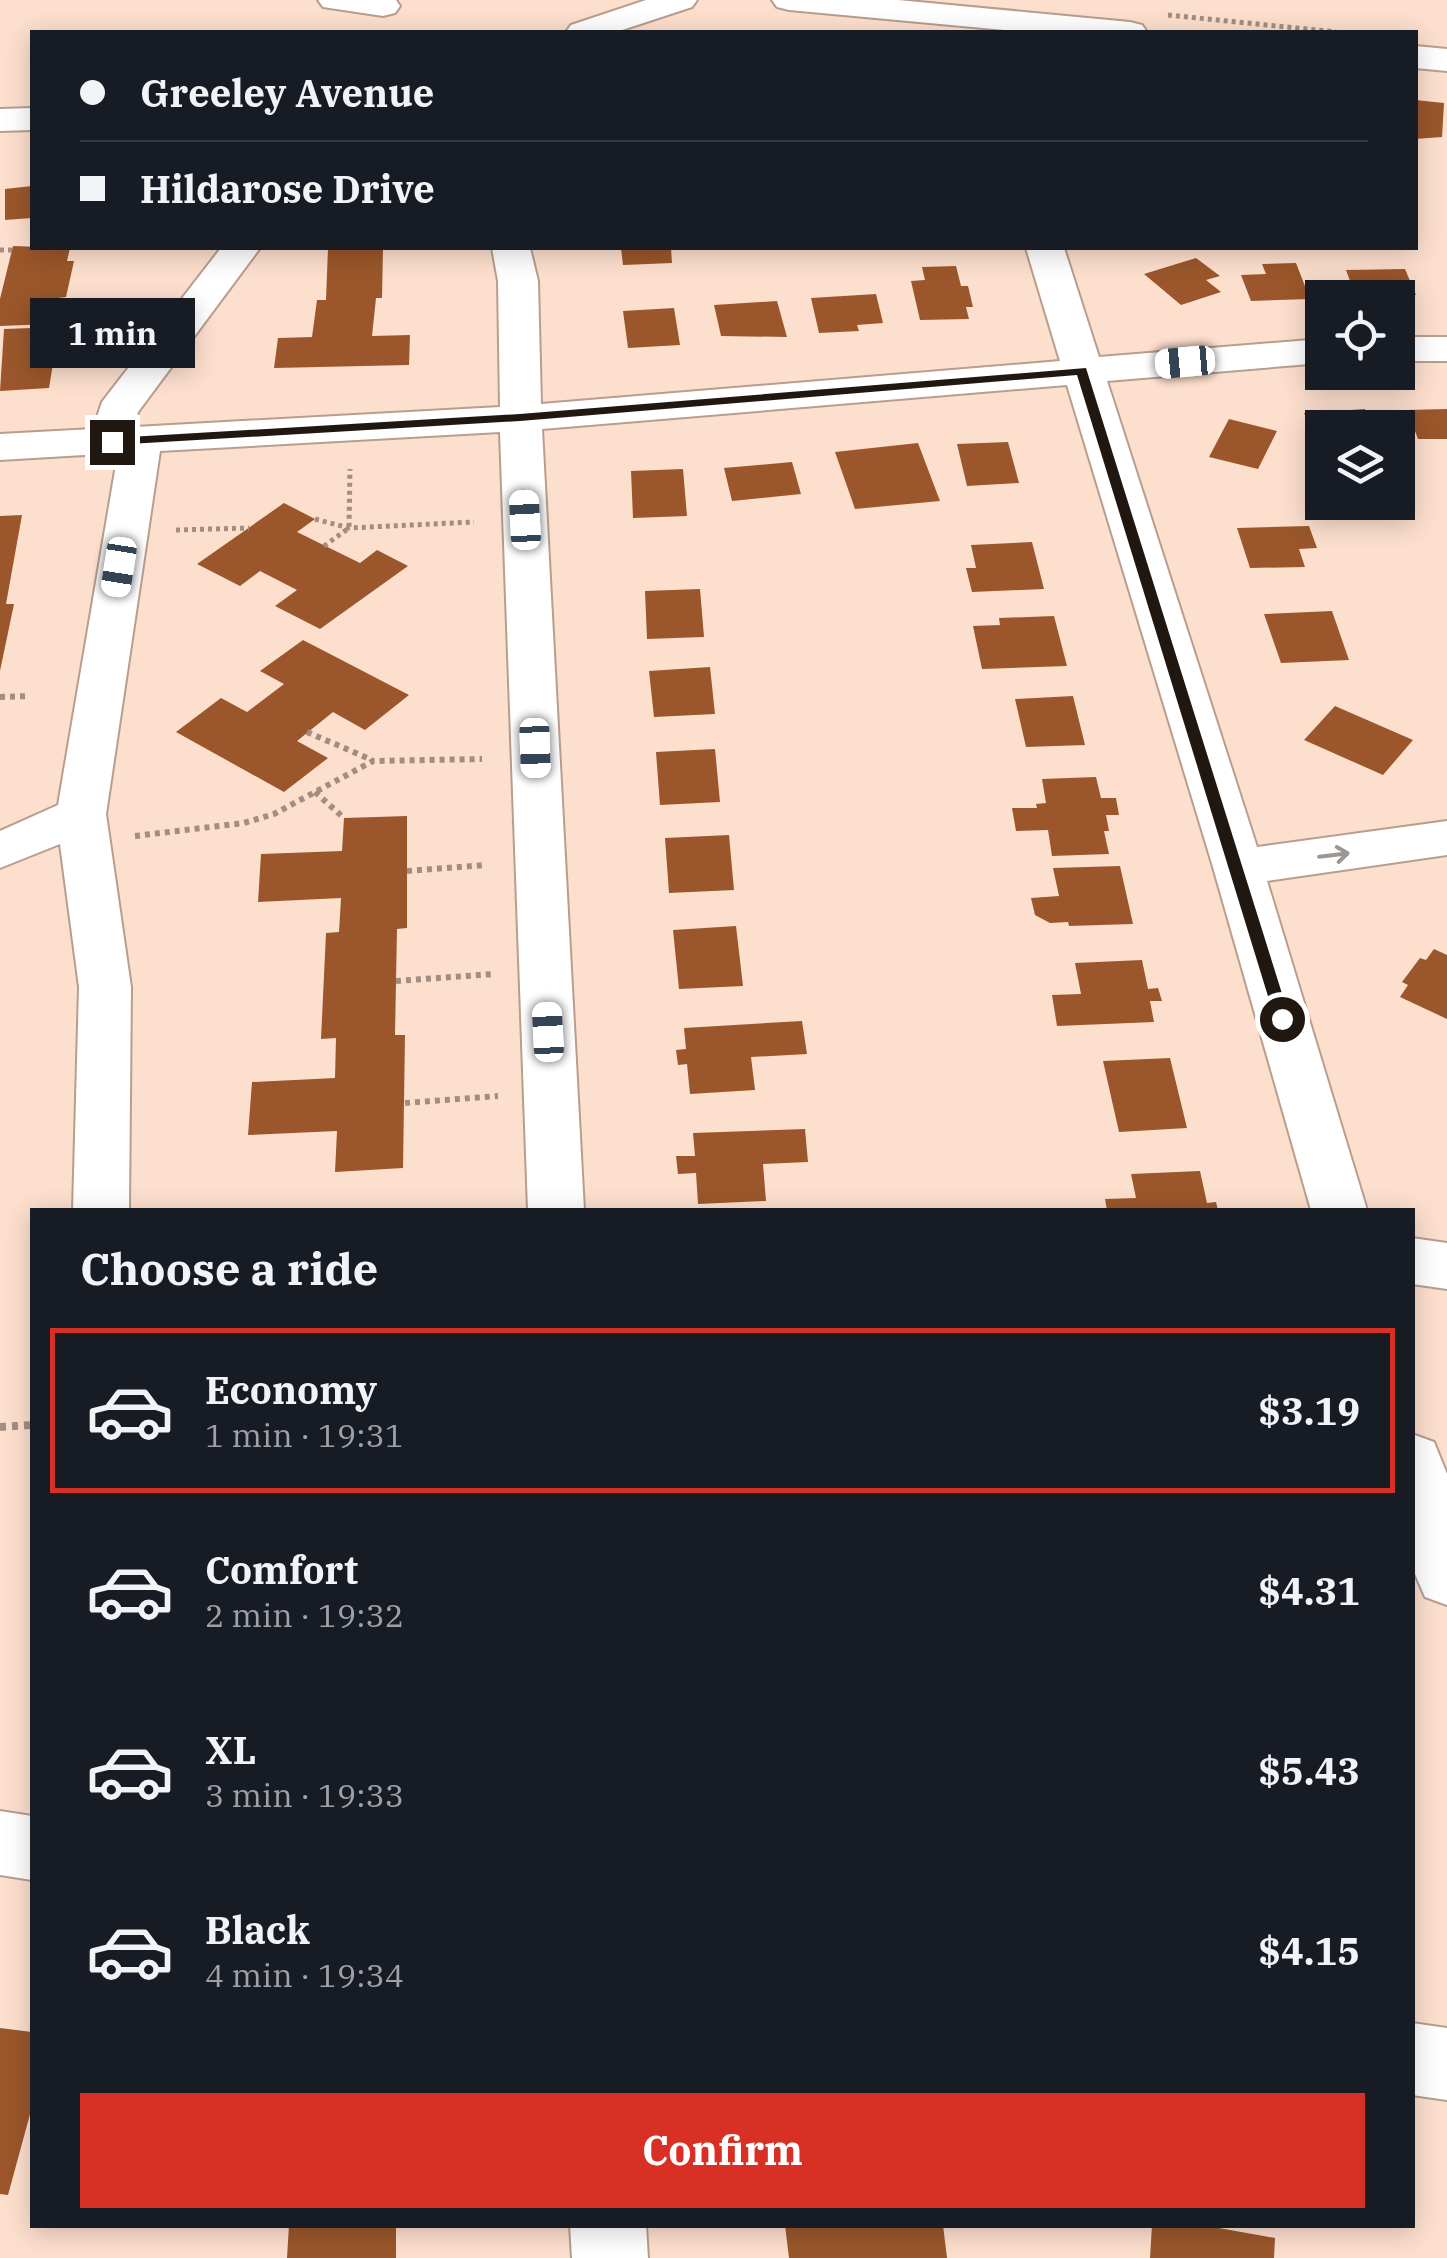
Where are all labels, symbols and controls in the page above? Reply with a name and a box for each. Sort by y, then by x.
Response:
text: Greeley Avenue [140,68,434,117]
text: Hildarose Drive [140,164,435,213]
map controls [1305,280,1415,520]
button: locate [1305,280,1415,390]
callout: 1 min [29,297,194,367]
text: 1 min [68,312,157,354]
car [1154,344,1216,380]
button: layers [1305,410,1415,520]
route end [90,420,135,465]
car [508,489,542,551]
car [99,535,139,599]
car [519,717,551,779]
one-way arrow [1318,845,1350,864]
route start [1260,997,1305,1042]
car [531,1001,565,1063]
text: Choose a ride [80,1239,378,1297]
text: Economy [205,1365,377,1414]
icon: car [85,1366,175,1456]
text: $3.19 [1258,1386,1360,1435]
text: 1 min · 19:31 [205,1414,404,1456]
text: Comfort [205,1545,358,1594]
icon: car [85,1546,175,1636]
text: $4.31 [1258,1566,1360,1615]
text: 2 min · 19:32 [205,1594,404,1636]
text: XL [205,1725,256,1774]
icon: car [85,1726,175,1816]
text: $5.43 [1258,1746,1360,1795]
text: 3 min · 19:33 [205,1774,404,1816]
text: Black [205,1905,310,1954]
icon: car [85,1906,175,1996]
text: $4.15 [1258,1926,1360,1975]
text: 4 min · 19:34 [205,1954,404,1996]
button: Confirm [80,2093,1365,2208]

